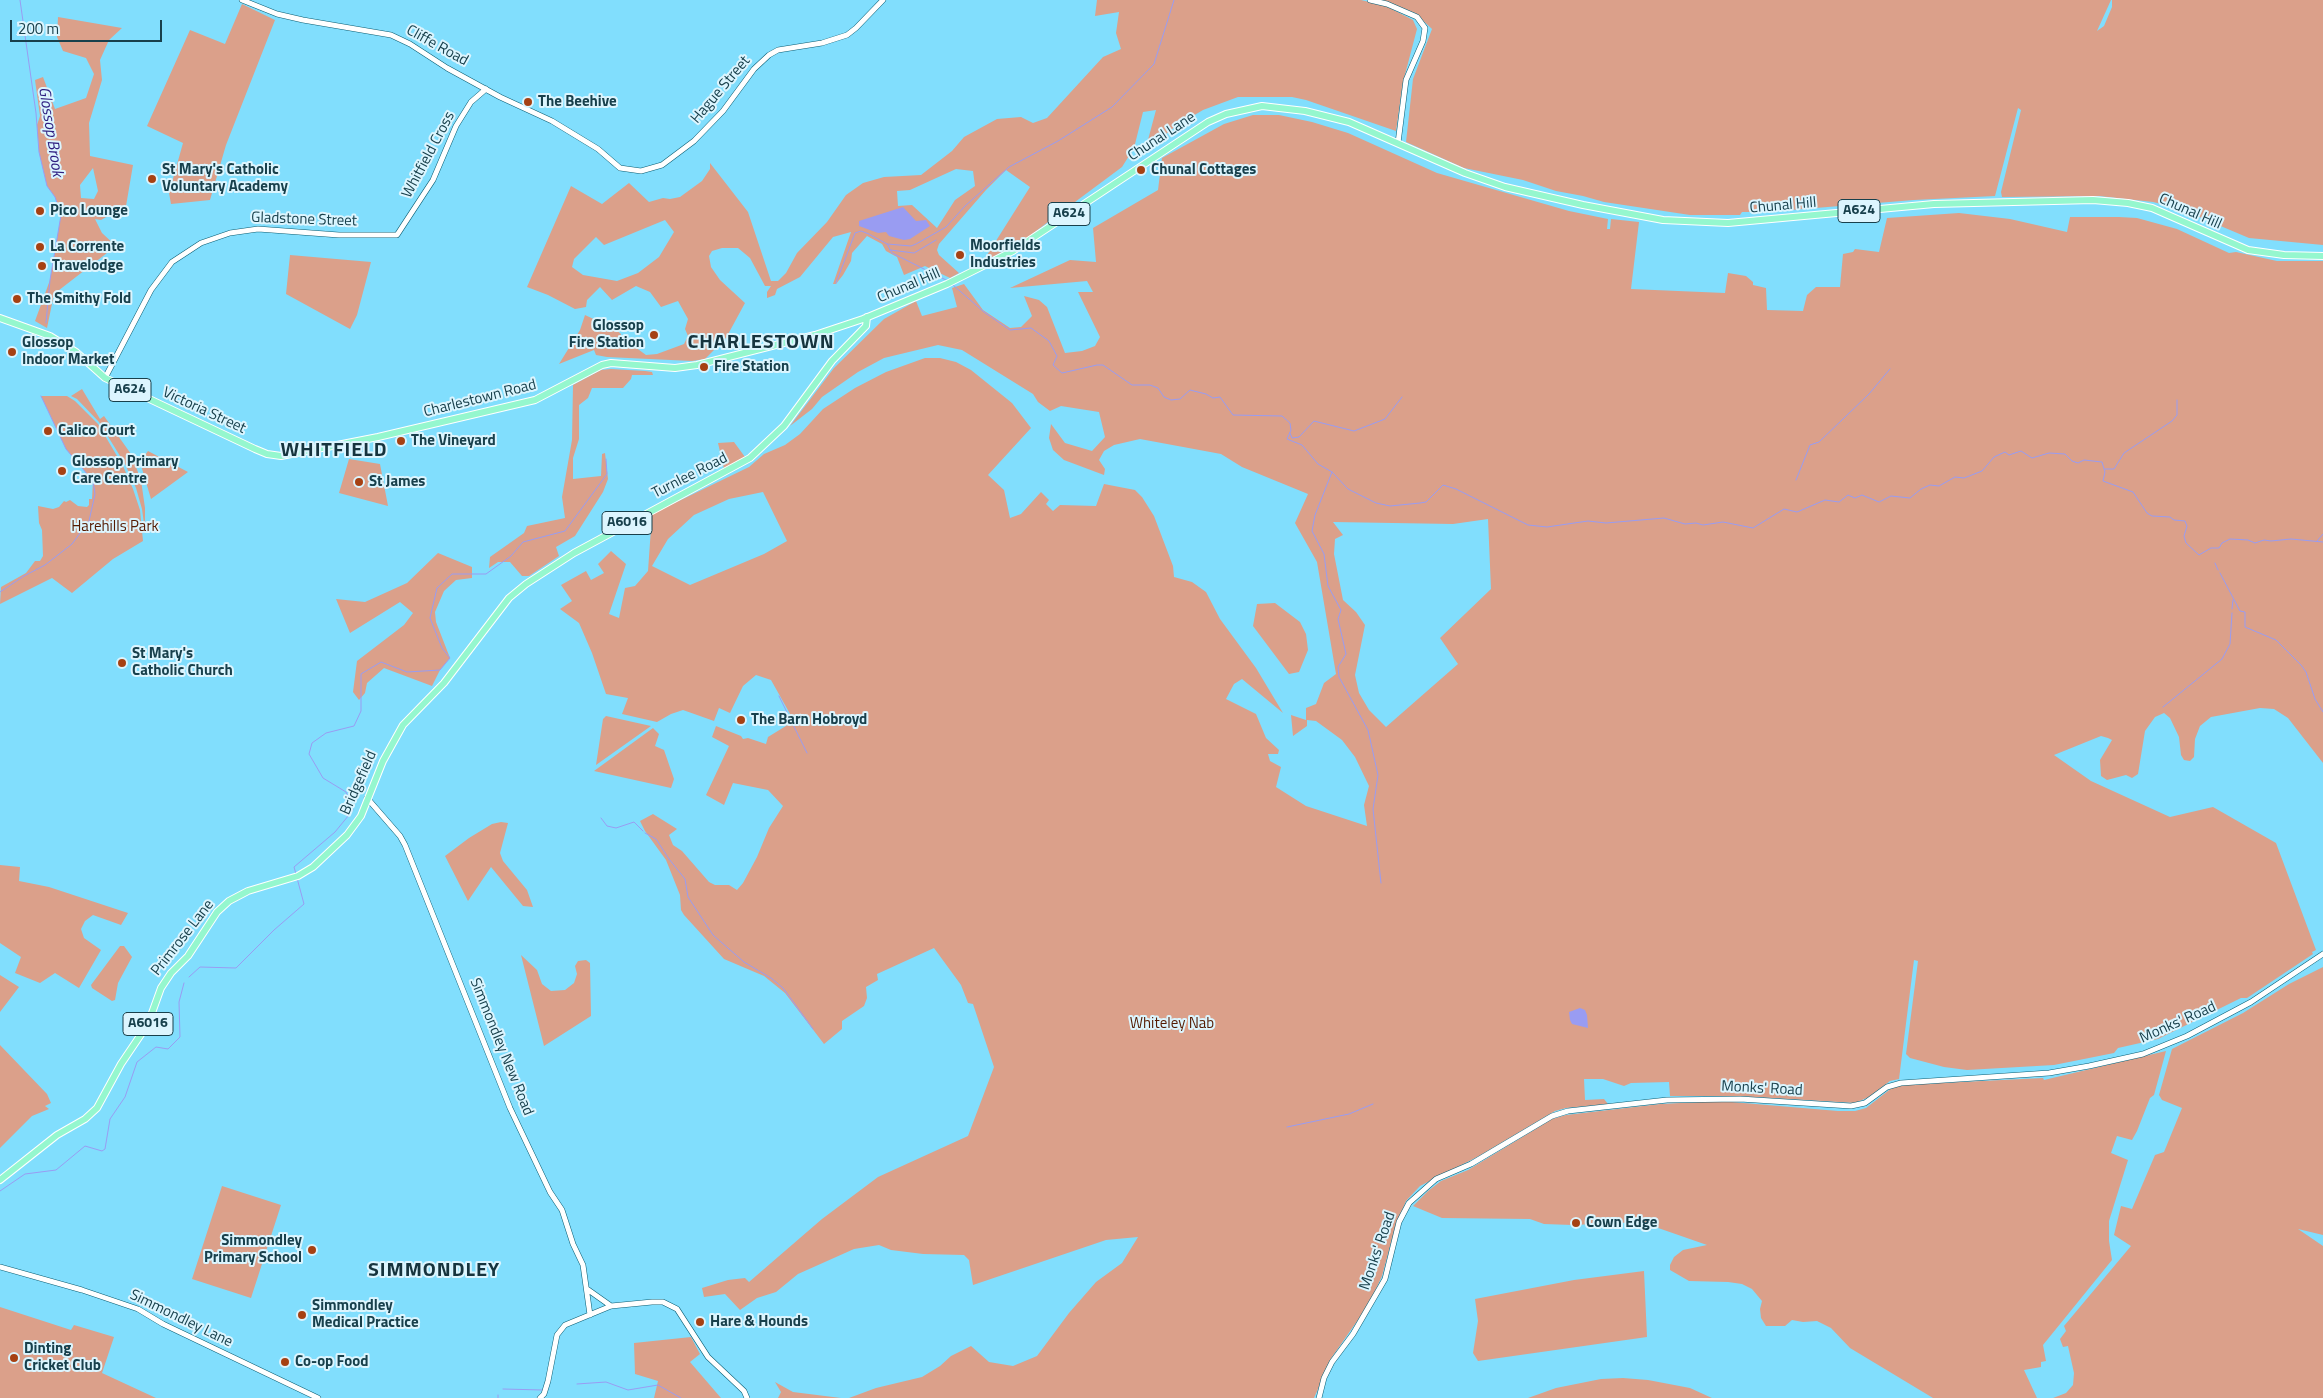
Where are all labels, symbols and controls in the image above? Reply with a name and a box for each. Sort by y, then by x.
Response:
scale bar [12,10,165,42]
text: 200 m [18,17,59,40]
street label: Cliffe Road [403,22,471,70]
street label: Hague Street [687,52,755,128]
water label: Glossop Brook [33,86,67,178]
place label: The Beehive [538,93,617,111]
marker: The Beehive [522,96,534,108]
street label: Whitfield Cross [399,109,459,201]
street label: Chunal Lane [1125,109,1199,165]
place label: St Mary's Catholic Voluntary Academy [162,161,288,196]
place label: Chunal Cottages [1151,161,1256,179]
marker: Chunal Cottages [1135,164,1147,176]
marker: St Mary's Catholic Voluntary Academy [146,173,158,185]
street label: Chunal Hill [2156,190,2224,234]
street label: Chunal Hill [1749,194,1817,218]
road number: A624 [1838,200,1880,222]
place label: Pico Lounge [50,202,128,220]
road number: A624 [1048,202,1090,225]
marker: Pico Lounge [34,205,46,217]
street label: Gladstone Street [251,209,357,231]
place label: Moorfields Industries [970,237,1041,272]
place label: La Corrente [50,238,124,256]
marker: La Corrente [34,241,46,253]
marker: Moorfields Industries [954,249,966,261]
place label: Travelodge [52,257,123,275]
marker: Travelodge [36,260,48,272]
street label: Chunal Hill [875,265,943,307]
place label: The Smithy Fold [27,290,131,308]
marker: The Smithy Fold [11,293,23,305]
place label: Glossop Fire Station [569,317,644,352]
marker: Glossop Fire Station [648,329,660,341]
district label: CHARLESTOWN [686,331,836,355]
place label: Glossop Indoor Market [22,334,114,369]
marker: Glossop Indoor Market [6,346,18,358]
place label: Fire Station [714,358,789,376]
marker: Fire Station [698,361,710,373]
street label: Charlestown Road [422,376,538,422]
road number: A624 [109,378,151,402]
street label: Victoria Street [160,384,248,438]
place label: Calico Court [58,422,135,440]
marker: Calico Court [42,425,54,437]
place label: The Vineyard [411,432,496,450]
marker: The Vineyard [395,435,407,447]
district label: WHITFIELD [279,439,389,463]
street label: Turnlee Road [649,449,731,503]
place label: Glossop Primary Care Centre [72,453,178,488]
marker: Glossop Primary Care Centre [56,465,68,477]
place label: St James [369,473,425,491]
marker: St James [353,476,365,488]
road number: A6016 [602,512,652,534]
park label: Harehills Park [71,518,159,536]
place label: St Mary's Catholic Church [132,645,233,680]
marker: St Mary's Catholic Church [116,657,128,669]
place label: The Barn Hobroyd [751,711,867,729]
marker: The Barn Hobroyd [735,714,747,726]
street label: Bridgefield [337,748,381,818]
street label: Primrose Lane [148,897,218,979]
street label: Simmondley New Road [465,976,537,1118]
street label: Monks' Road [2137,998,2219,1048]
road number: A6016 [123,1012,173,1036]
park label: Whiteley Nab [1130,1015,1214,1033]
street label: Monks' Road [1721,1078,1803,1100]
street label: Monks' Road [1356,1210,1400,1292]
place label: Cown Edge [1586,1214,1657,1232]
marker: Cown Edge [1570,1217,1582,1229]
place label: Simmondley Primary School [204,1232,302,1267]
marker: Simmondley Primary School [306,1244,318,1256]
district label: SIMMONDLEY [367,1259,501,1283]
street label: Simmondley Lane [127,1286,235,1352]
place label: Simmondley Medical Practice [312,1297,419,1332]
marker: Simmondley Medical Practice [296,1309,308,1321]
place label: Hare & Hounds [710,1313,808,1331]
marker: Hare & Hounds [694,1316,706,1328]
place label: Dinting Cricket Club [24,1340,101,1375]
marker: Dinting Cricket Club [8,1352,20,1364]
place label: Co-op Food [295,1353,368,1371]
marker: Co-op Food [279,1356,291,1368]

